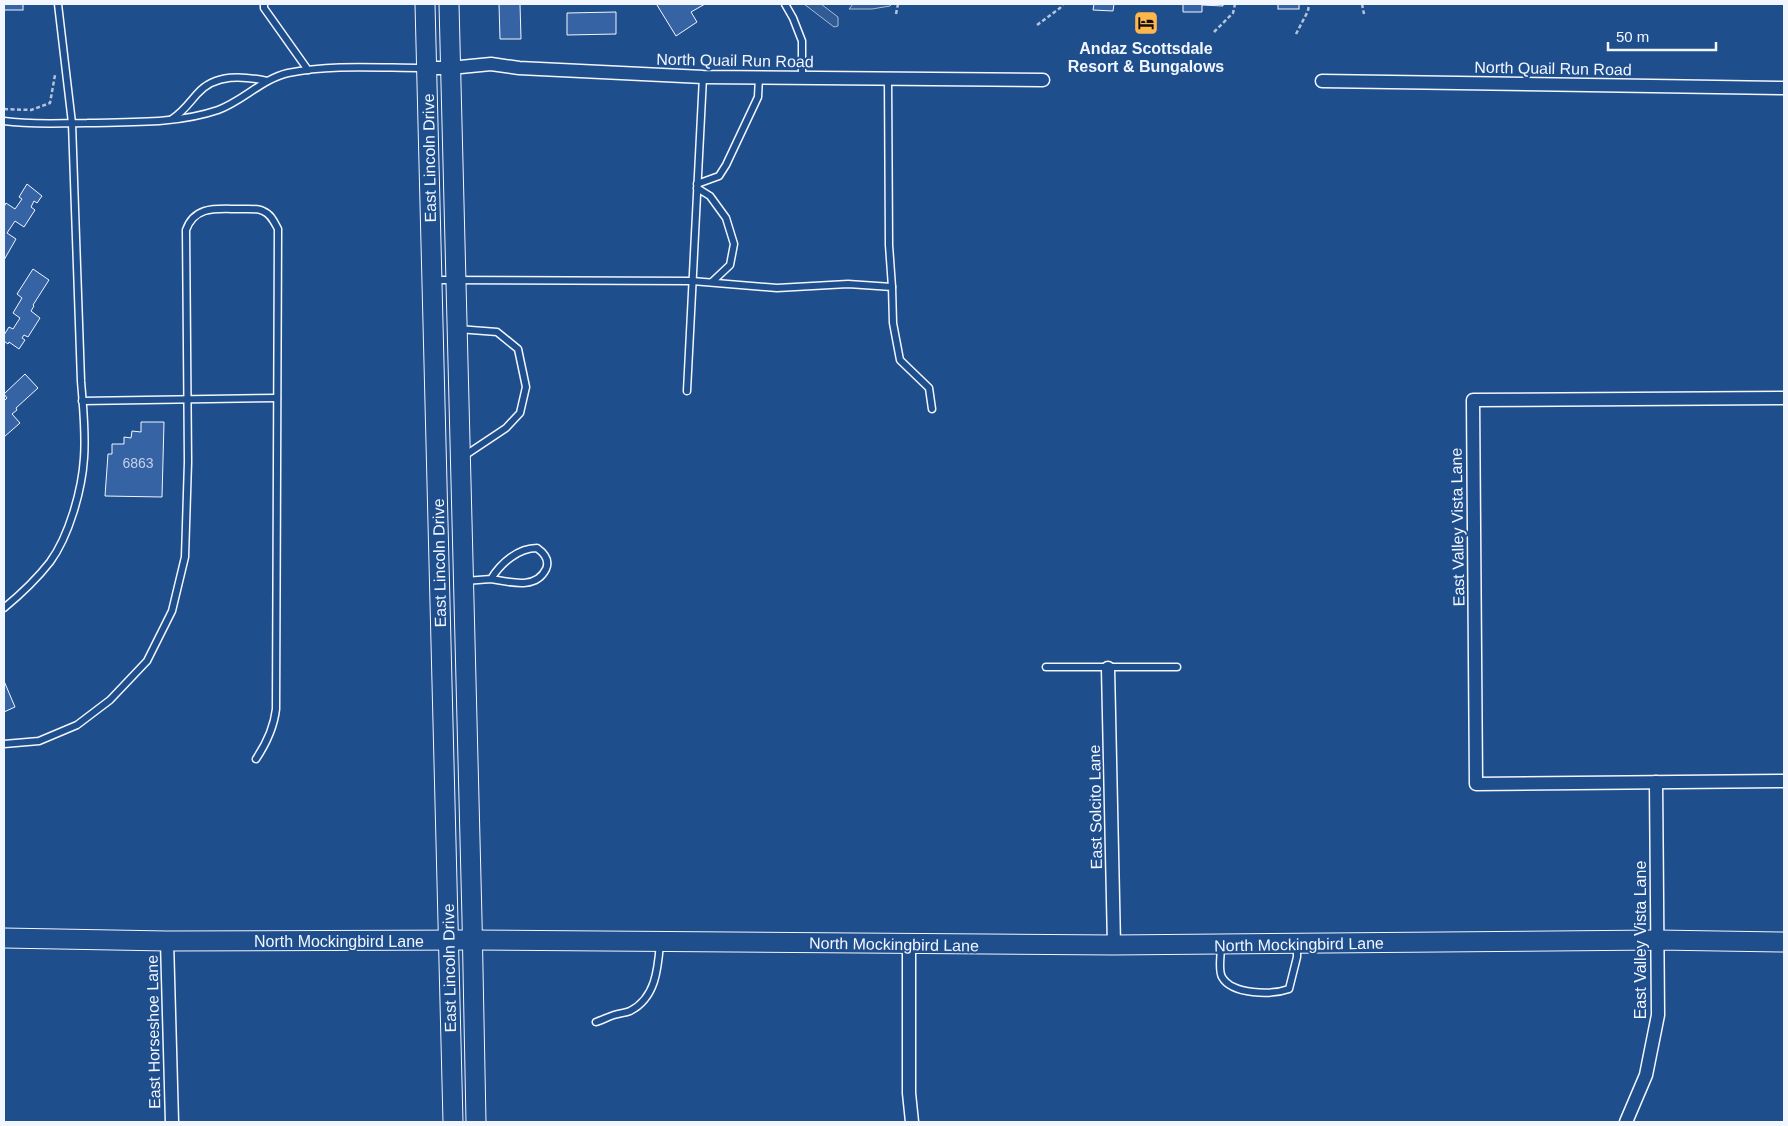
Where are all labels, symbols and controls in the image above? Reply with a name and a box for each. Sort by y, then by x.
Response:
hotel icon: Andaz Scottsdale Resort & Bungalows [1133,10,1159,36]
scale bar [1608,20,1716,52]
text: 50 m [1616,28,1649,45]
place label: Andaz Scottsdale Resort & Bungalows [1068,40,1224,75]
street label: North Quail Run Road [656,51,814,70]
street label: North Quail Run Road [1474,59,1632,78]
street label: East Lincoln Drive [420,93,439,223]
street label: East Valley Vista Lane [1448,447,1467,606]
house number: 6863 [122,455,154,471]
street label: East Lincoln Drive [430,498,449,628]
street label: East Solcito Lane [1086,744,1105,869]
street label: East Valley Vista Lane [1632,861,1649,1019]
street label: East Lincoln Drive [440,903,459,1033]
street label: North Mockingbird Lane [254,933,424,950]
street label: North Mockingbird Lane [809,935,979,954]
street label: North Mockingbird Lane [1214,935,1384,954]
street label: East Horseshoe Lane [144,955,163,1109]

